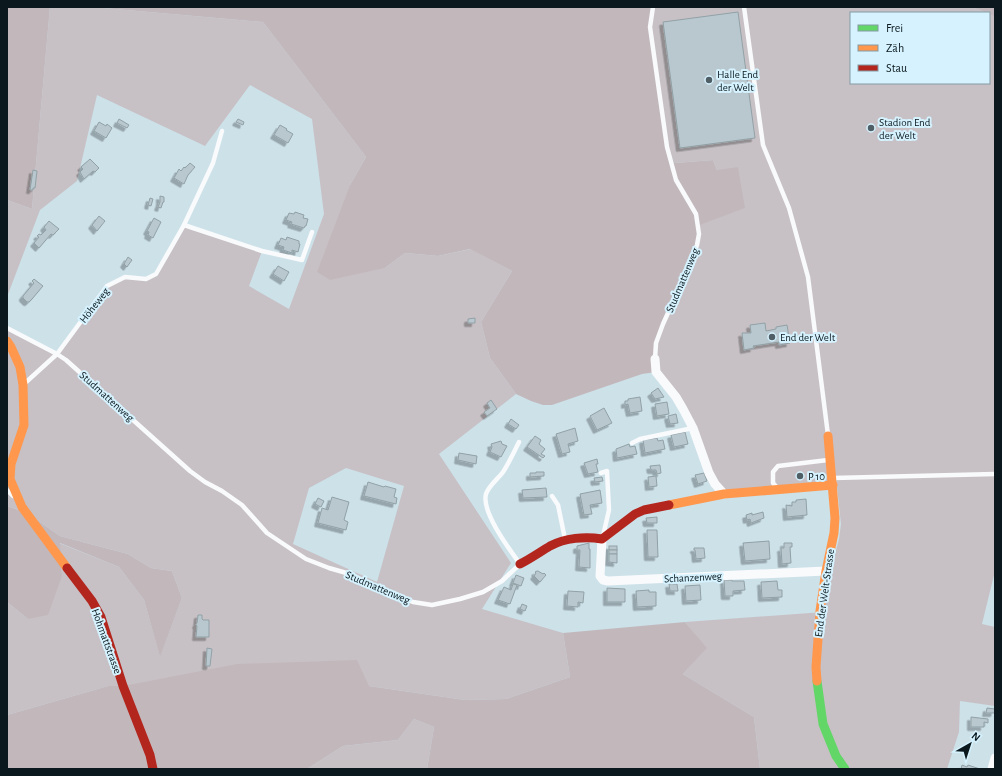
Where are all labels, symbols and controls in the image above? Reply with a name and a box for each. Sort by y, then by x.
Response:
legend [850,12,990,84]
text: Frei [886,22,903,34]
text: Zäh [886,42,904,54]
text: Stau [886,62,907,74]
place label: Halle End der Welt [717,69,759,93]
marker: Halle End der Welt [704,75,714,85]
place label: Stadion End der Welt [879,117,931,141]
marker: Stadion End der Welt [866,123,876,133]
street label: Studmattenweg [664,246,701,314]
street label: Höheweg [77,285,112,325]
marker: End der Welt [767,332,777,342]
place label: End der Welt [780,332,836,343]
street label: Studmattenweg [77,369,136,424]
marker: P 10 [795,471,805,481]
place label: P 10 [808,471,825,482]
street label: End der Welt-Strasse [813,548,836,638]
street label: Studmattenweg [344,569,412,606]
street label: Schanzenweg [664,570,723,585]
street label: Hohmattstrasse [90,607,123,675]
north arrow [950,724,990,764]
text: N [970,730,982,743]

